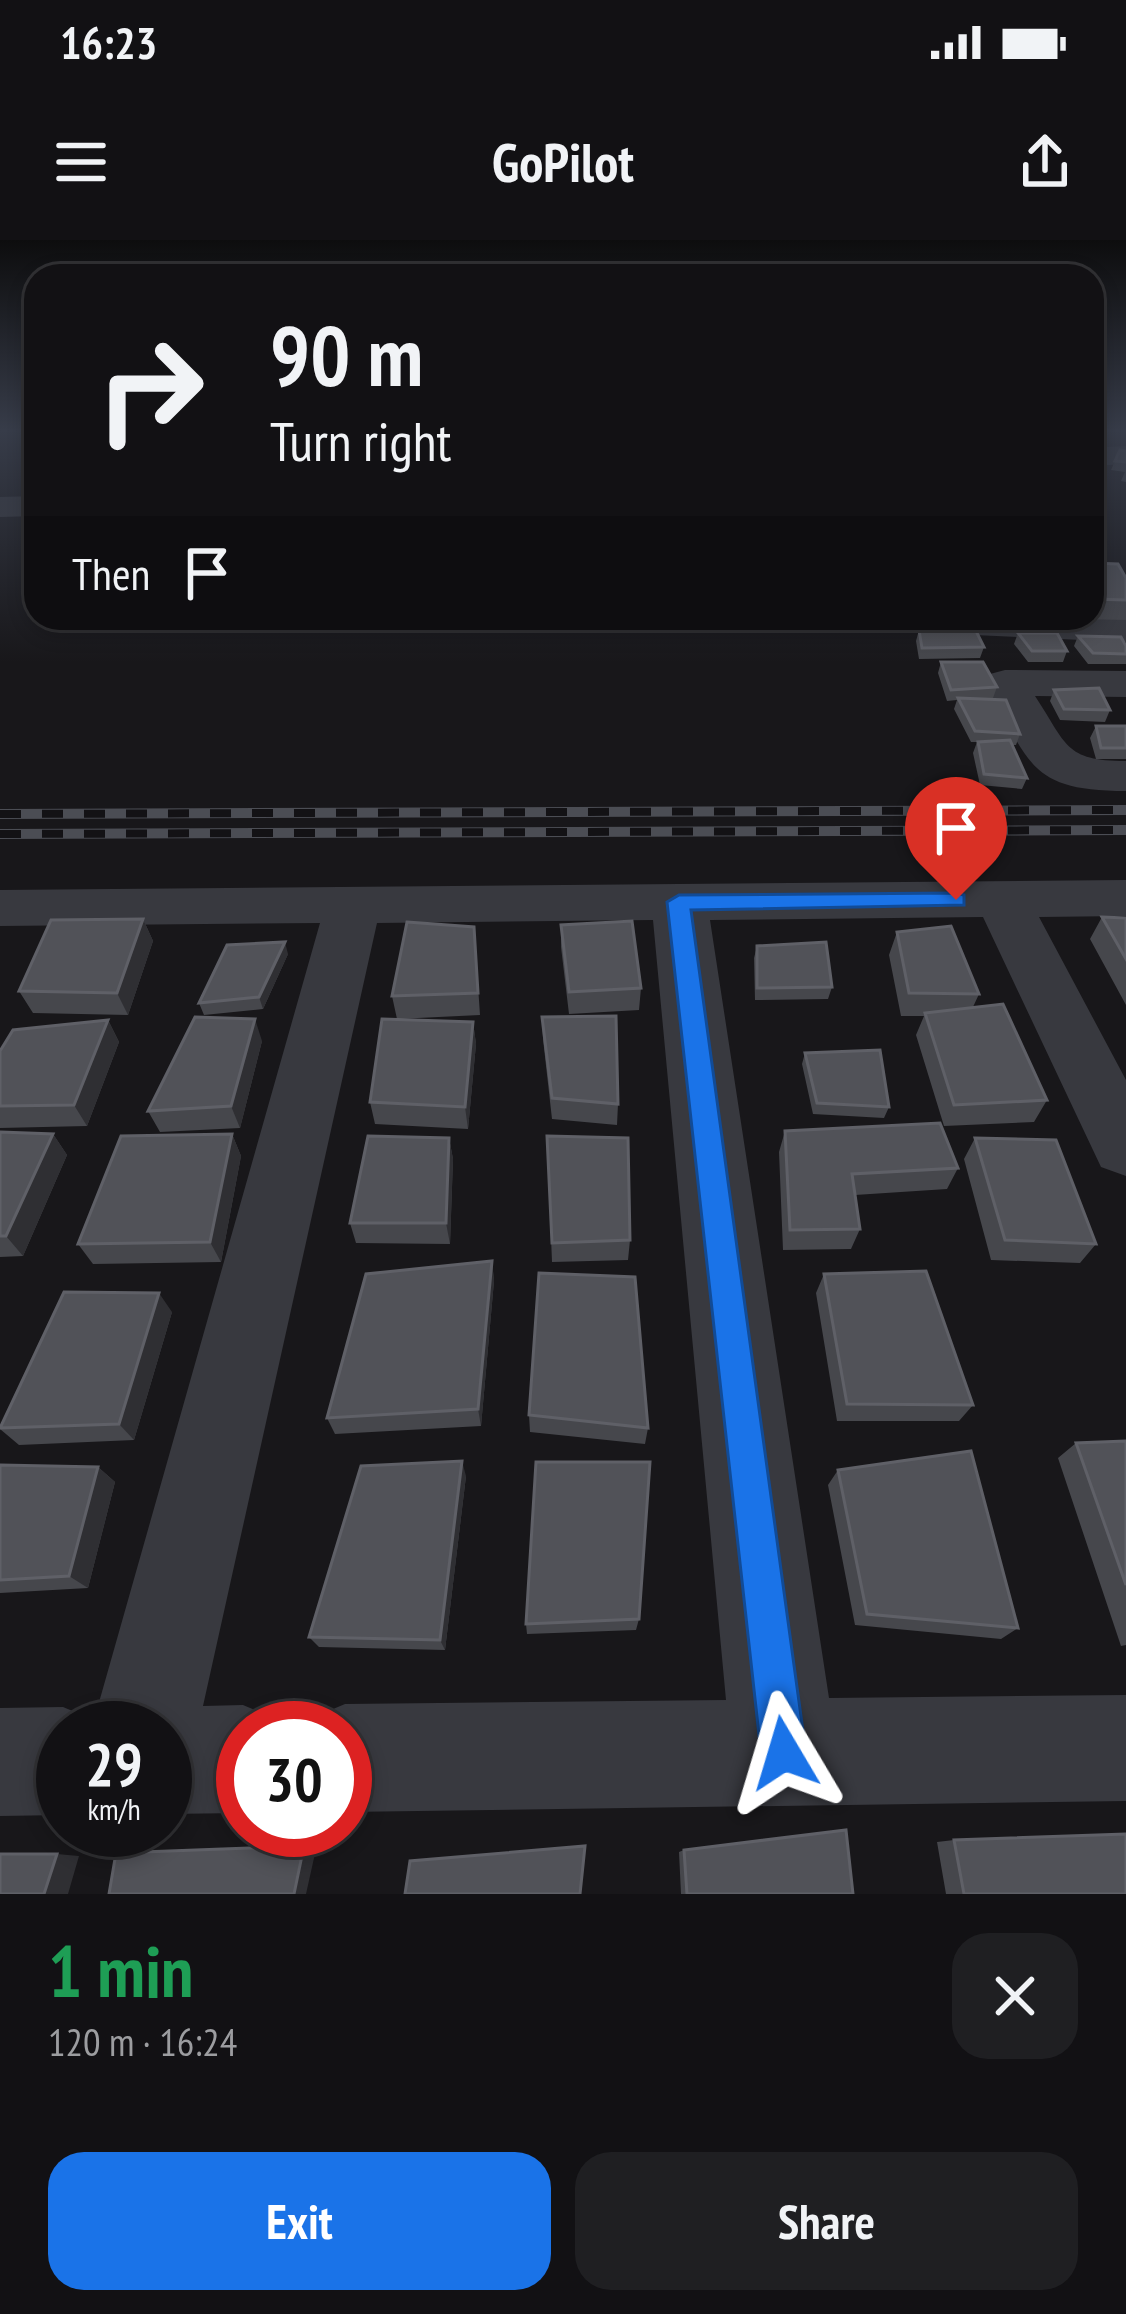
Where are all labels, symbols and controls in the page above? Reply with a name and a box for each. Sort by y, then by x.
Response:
text: 16:23 [60,13,157,71]
text: GoPilot [492,127,634,197]
icon: menu [48,129,114,195]
icon: share [1012,129,1078,195]
text: 90 m [270,300,423,409]
icon: right [72,312,228,468]
text: Turn right [270,406,451,476]
icon: arrive [174,540,240,606]
text: Then [72,544,150,602]
pin [905,777,1007,900]
icon: arrive [923,795,989,861]
position arrow [721,1690,847,1816]
speed limit sign: 30 [216,1701,372,1857]
text: 29 [85,1725,143,1803]
text: km/h [87,1789,141,1828]
text: 1 min [48,1924,193,2017]
button: close [952,1933,1078,2059]
text: 120 m · 16:24 [48,2016,237,2067]
button: Exit [48,2152,551,2290]
button: Share [575,2152,1078,2290]

